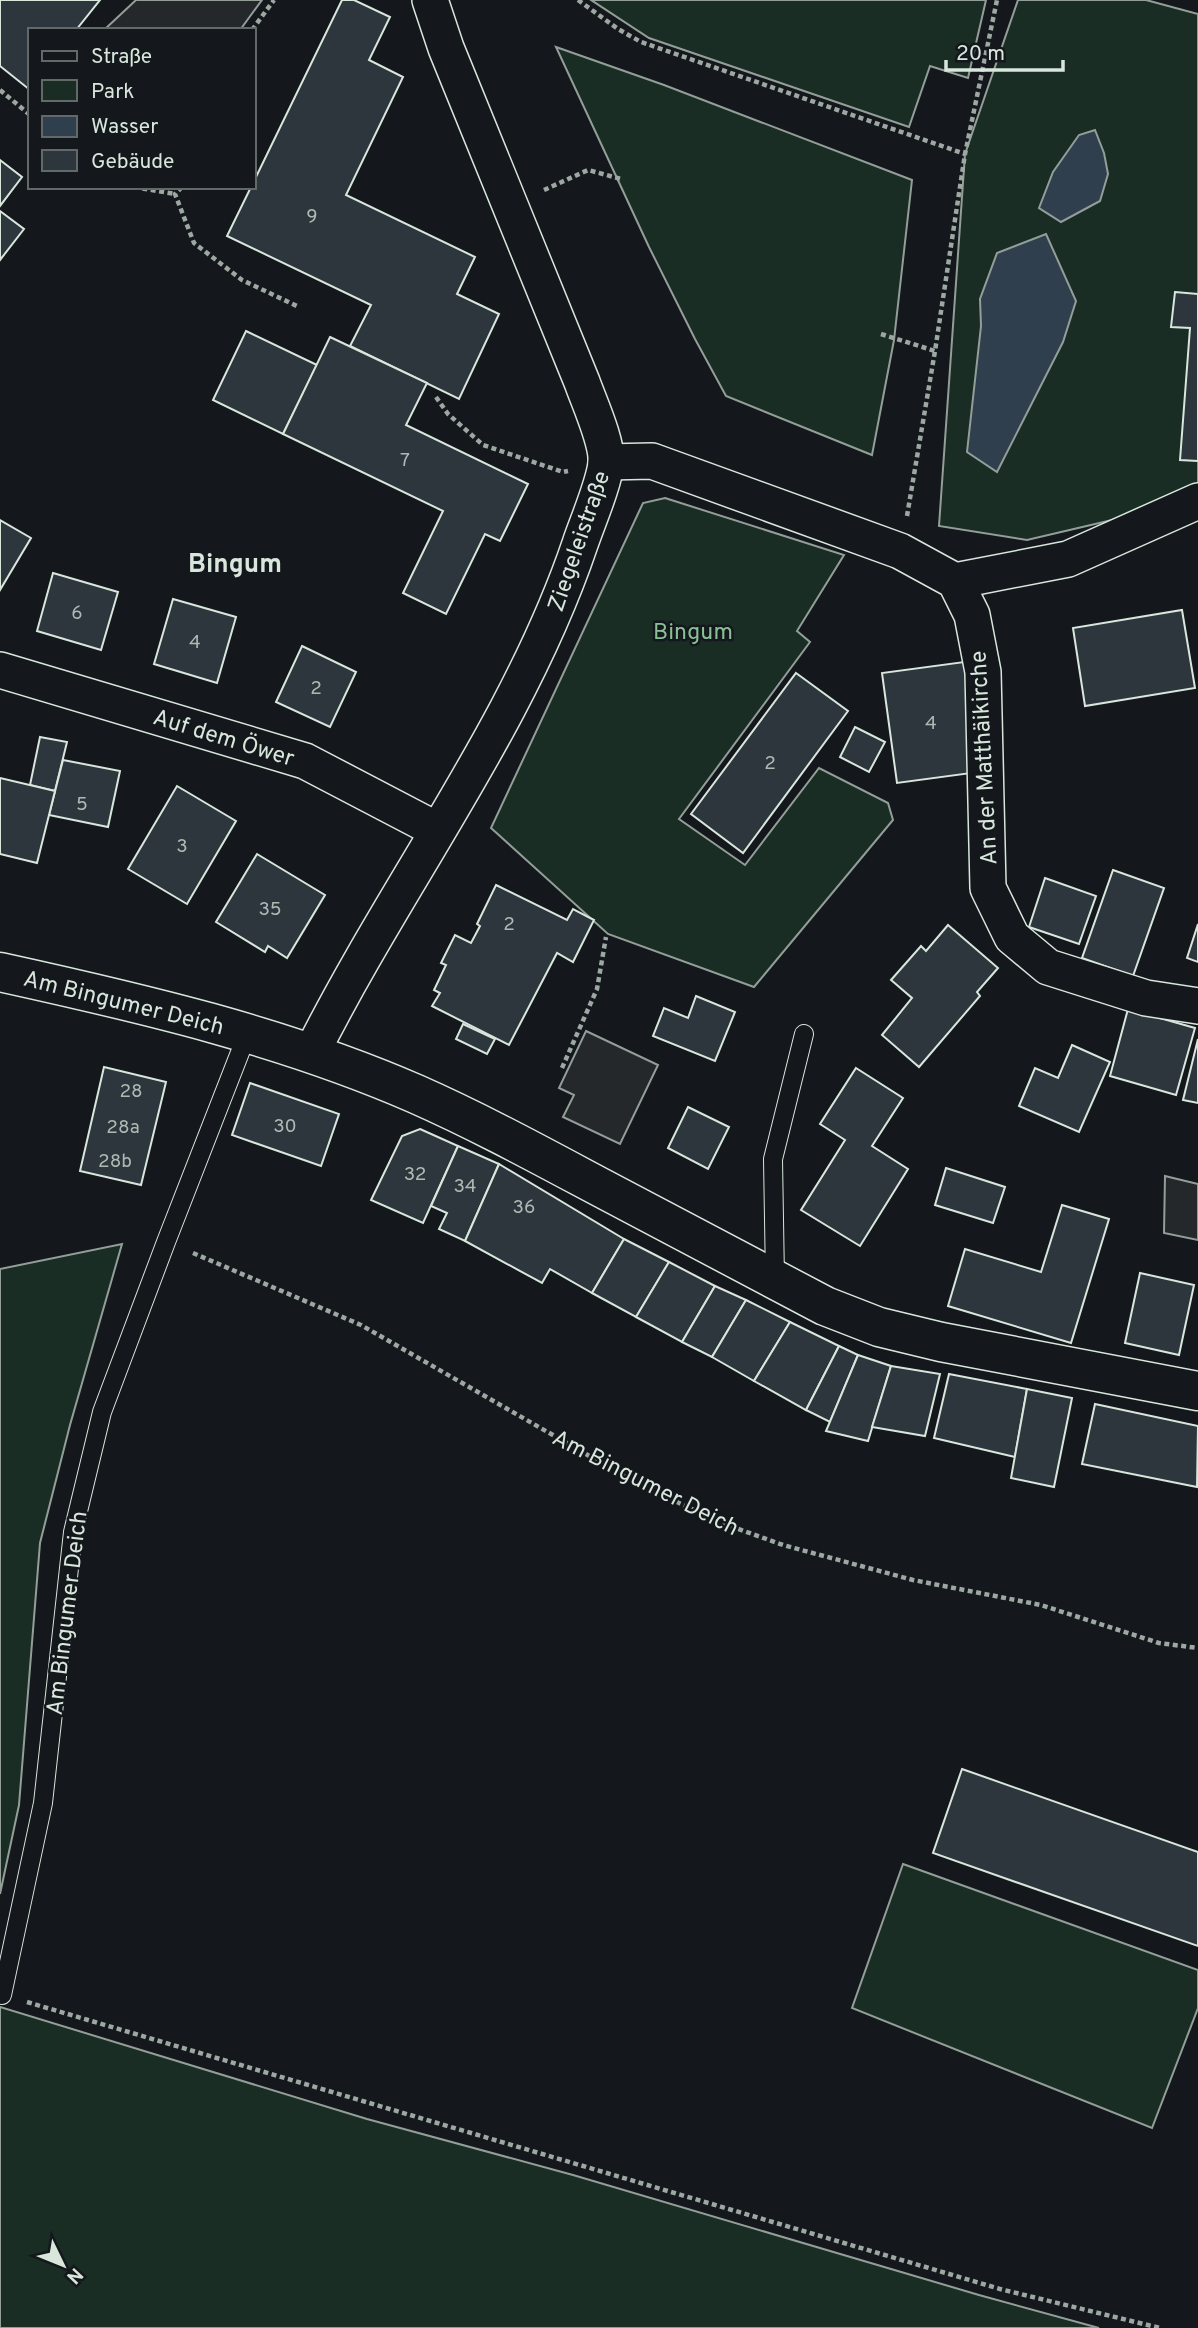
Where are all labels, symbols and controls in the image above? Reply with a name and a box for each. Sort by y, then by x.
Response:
legend [28,28,256,189]
scale bar [946,28,1063,72]
text: 20 m [956,41,1005,68]
text: Straße [91,44,152,71]
text: Park [91,79,134,106]
text: Wasser [91,114,158,141]
text: Gebäude [91,149,174,176]
house number: 9 [306,205,318,229]
house number: 7 [400,449,410,473]
street label: Ziegeleistraße [543,468,618,616]
district label: Bingum [188,549,282,582]
house number: 6 [71,602,83,626]
park label: Bingum [653,619,733,648]
house number: 4 [189,631,201,655]
street label: An der Matthäikirche [965,650,1006,866]
house number: 2 [310,677,322,701]
street label: Auf dem Öwer [149,703,298,775]
house number: 4 [925,712,937,736]
house number: 2 [764,752,776,776]
house number: 5 [76,793,88,817]
house number: 3 [176,835,188,859]
house number: 35 [258,898,282,922]
house number: 2 [503,913,515,937]
street label: Am Bingumer Deich [20,965,227,1043]
house number: 28 [119,1080,143,1104]
house number: 30 [273,1115,297,1139]
house number: 28a [106,1116,140,1140]
house number: 28b [98,1150,132,1174]
house number: 32 [404,1163,426,1187]
house number: 34 [453,1175,477,1199]
house number: 36 [513,1196,535,1220]
street label: Am Bingumer Deich [547,1425,743,1544]
street label: Am Bingumer Deich [42,1509,95,1717]
north arrow [28,2230,98,2300]
text: N [61,2262,87,2288]

